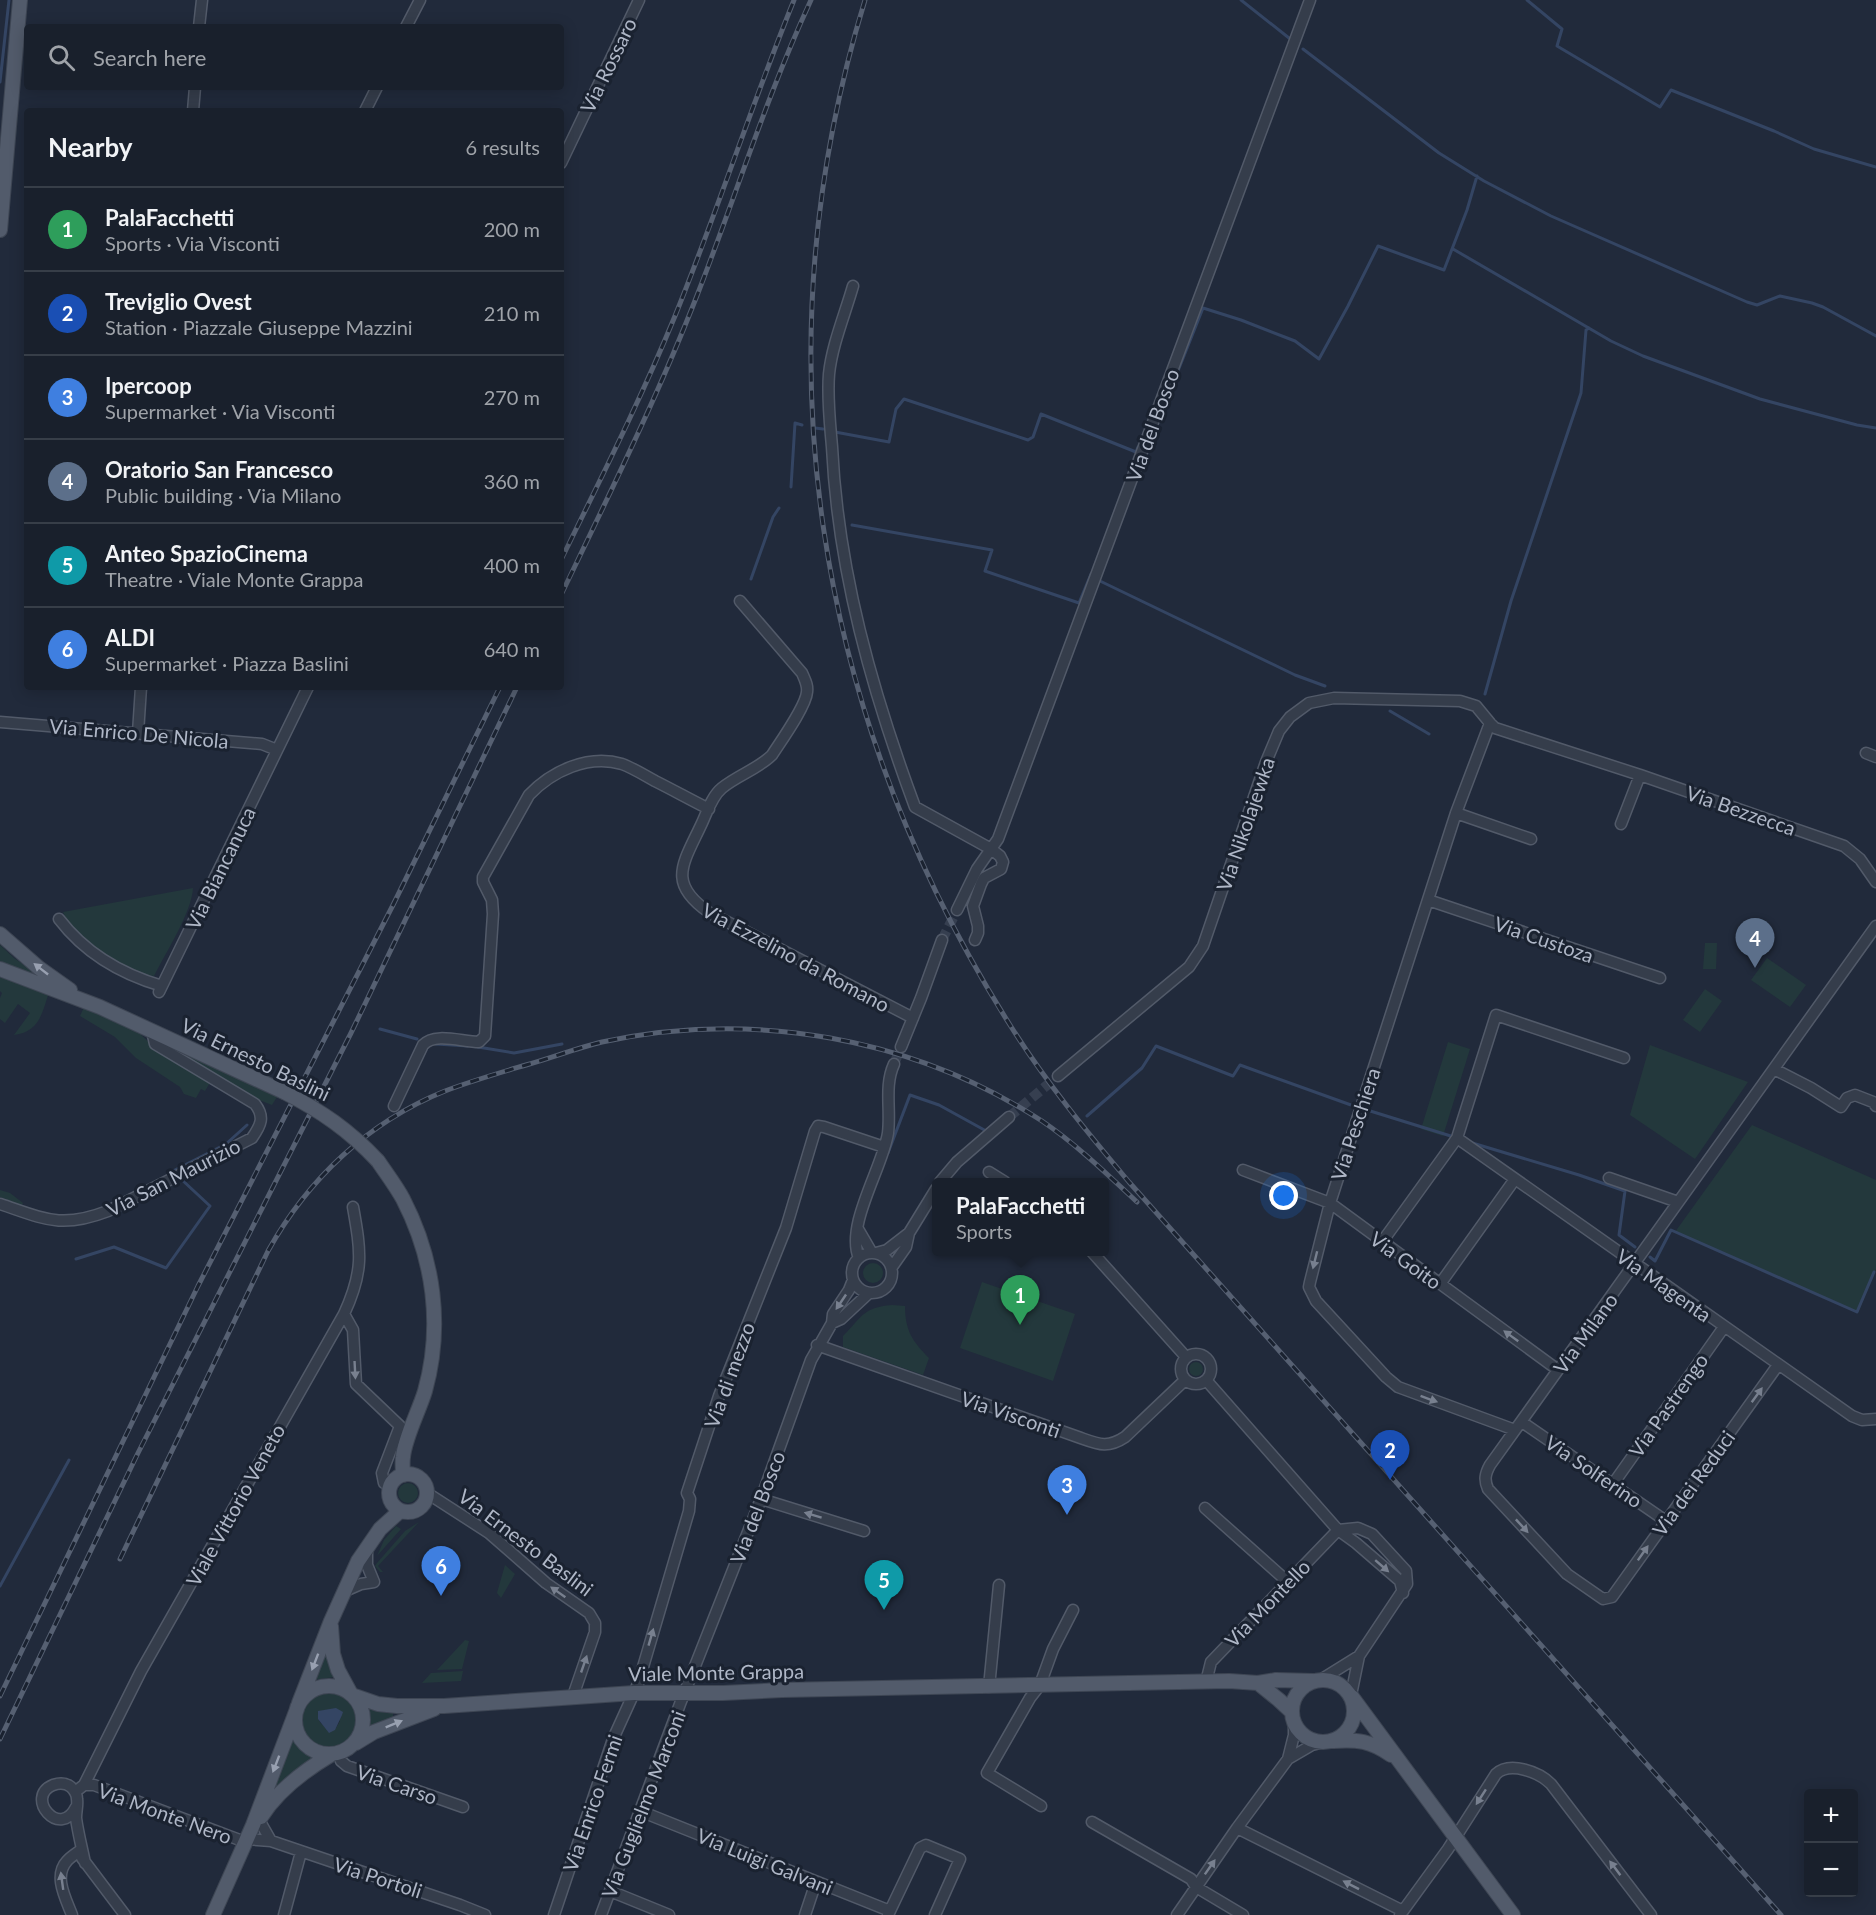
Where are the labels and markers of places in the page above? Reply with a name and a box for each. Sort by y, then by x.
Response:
pin: 4 [1736,918,1774,968]
pin: 1 [1000,1276,1040,1325]
pin: 2 [1370,1430,1410,1480]
pin: 3 [1048,1466,1086,1515]
pin: 6 [422,1546,460,1596]
pin: 5 [864,1560,904,1610]

